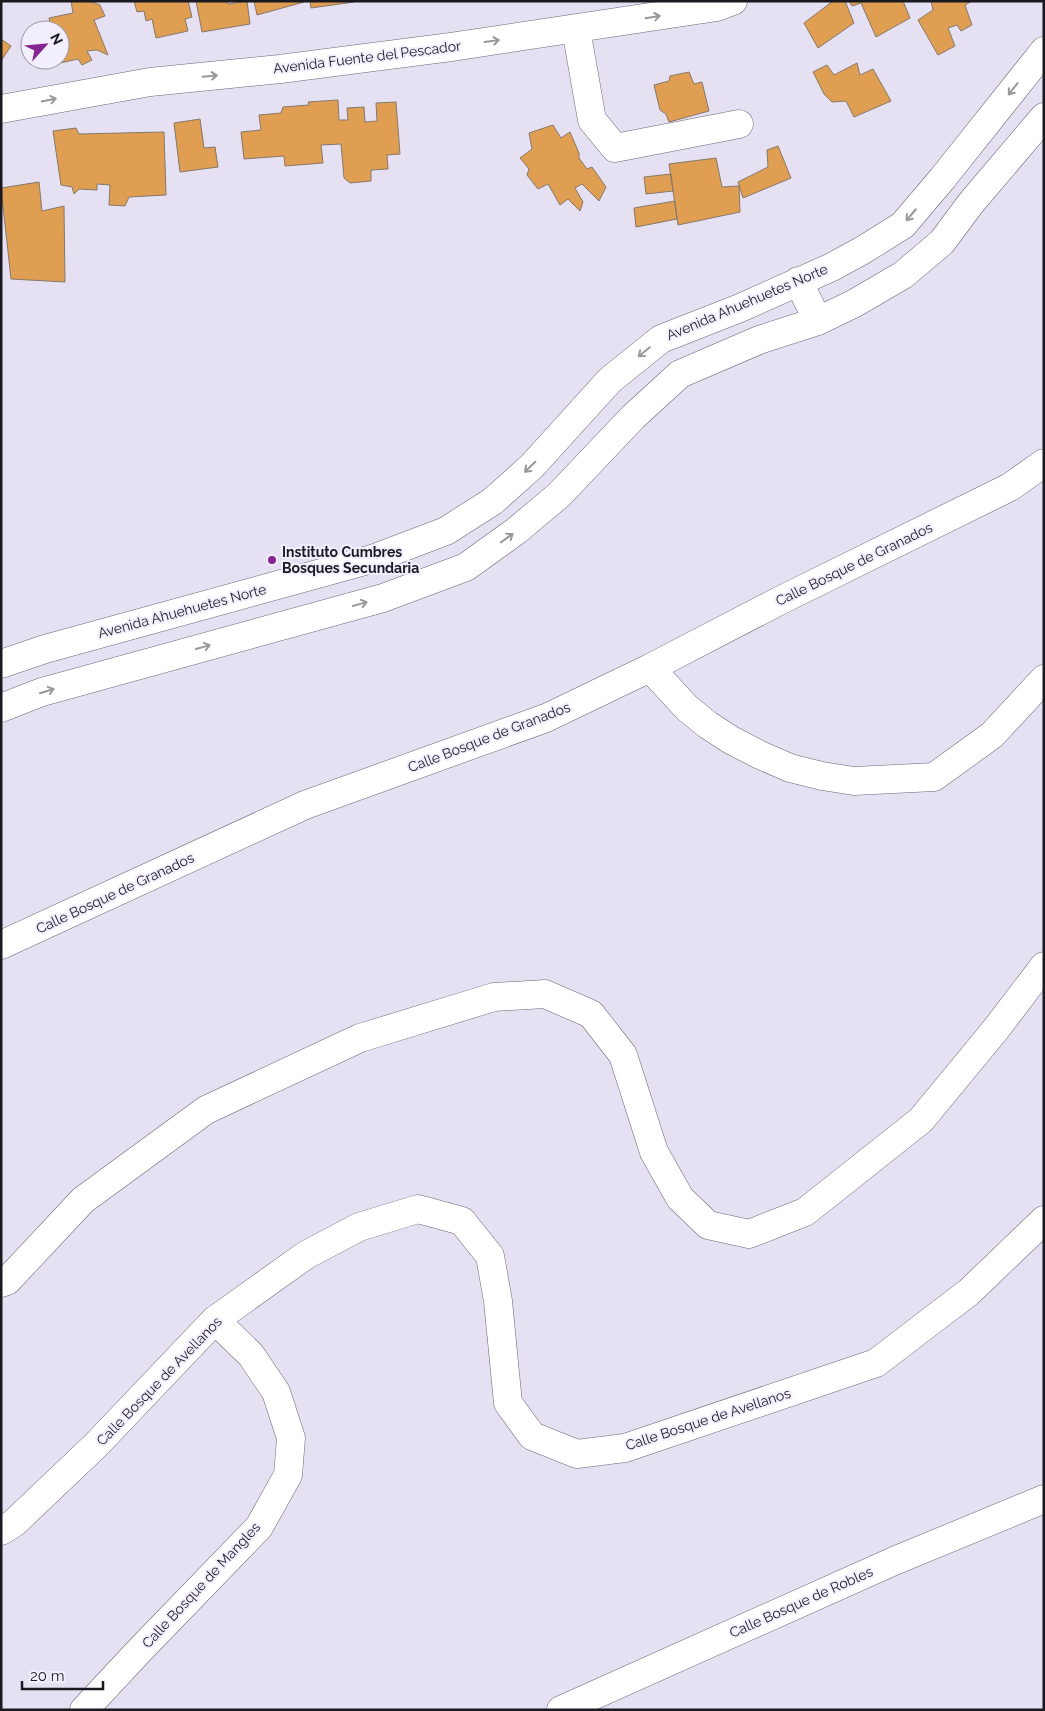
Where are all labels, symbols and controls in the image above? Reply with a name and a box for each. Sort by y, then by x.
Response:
one-way arrow [645,12,661,22]
north arrow [20,20,70,70]
text: N [47,31,66,47]
one-way arrow [484,36,500,46]
street label: Avenida Fuente del Pescador [272,38,462,76]
one-way arrow [201,71,217,81]
one-way arrow [1008,82,1019,95]
one-way arrow [41,95,57,105]
one-way arrow [906,209,917,222]
street label: Avenida Ahuehuetes Norte [664,261,830,343]
one-way arrow [638,347,651,358]
one-way arrow [524,461,536,474]
street label: Calle Bosque de Granados [773,519,935,609]
one-way arrow [500,532,513,543]
place label: Instituto Cumbres Bosques Secundaria [282,544,419,576]
marker: Instituto Cumbres Bosques Secundaria [266,554,278,566]
street label: Avenida Ahuehuetes Norte [96,581,268,641]
one-way arrow [352,599,368,609]
one-way arrow [195,642,211,651]
one-way arrow [38,685,54,695]
street label: Calle Bosque de Granados [406,699,573,775]
street label: Calle Bosque de Granados [33,849,197,937]
street label: Calle Bosque de Avellanos [93,1313,225,1449]
street label: Calle Bosque de Avellanos [623,1385,793,1453]
street label: Calle Bosque de Mangles [139,1519,264,1651]
street label: Calle Bosque de Robles [727,1563,875,1641]
scale bar [22,1658,104,1690]
text: 20 m [30,1667,65,1685]

